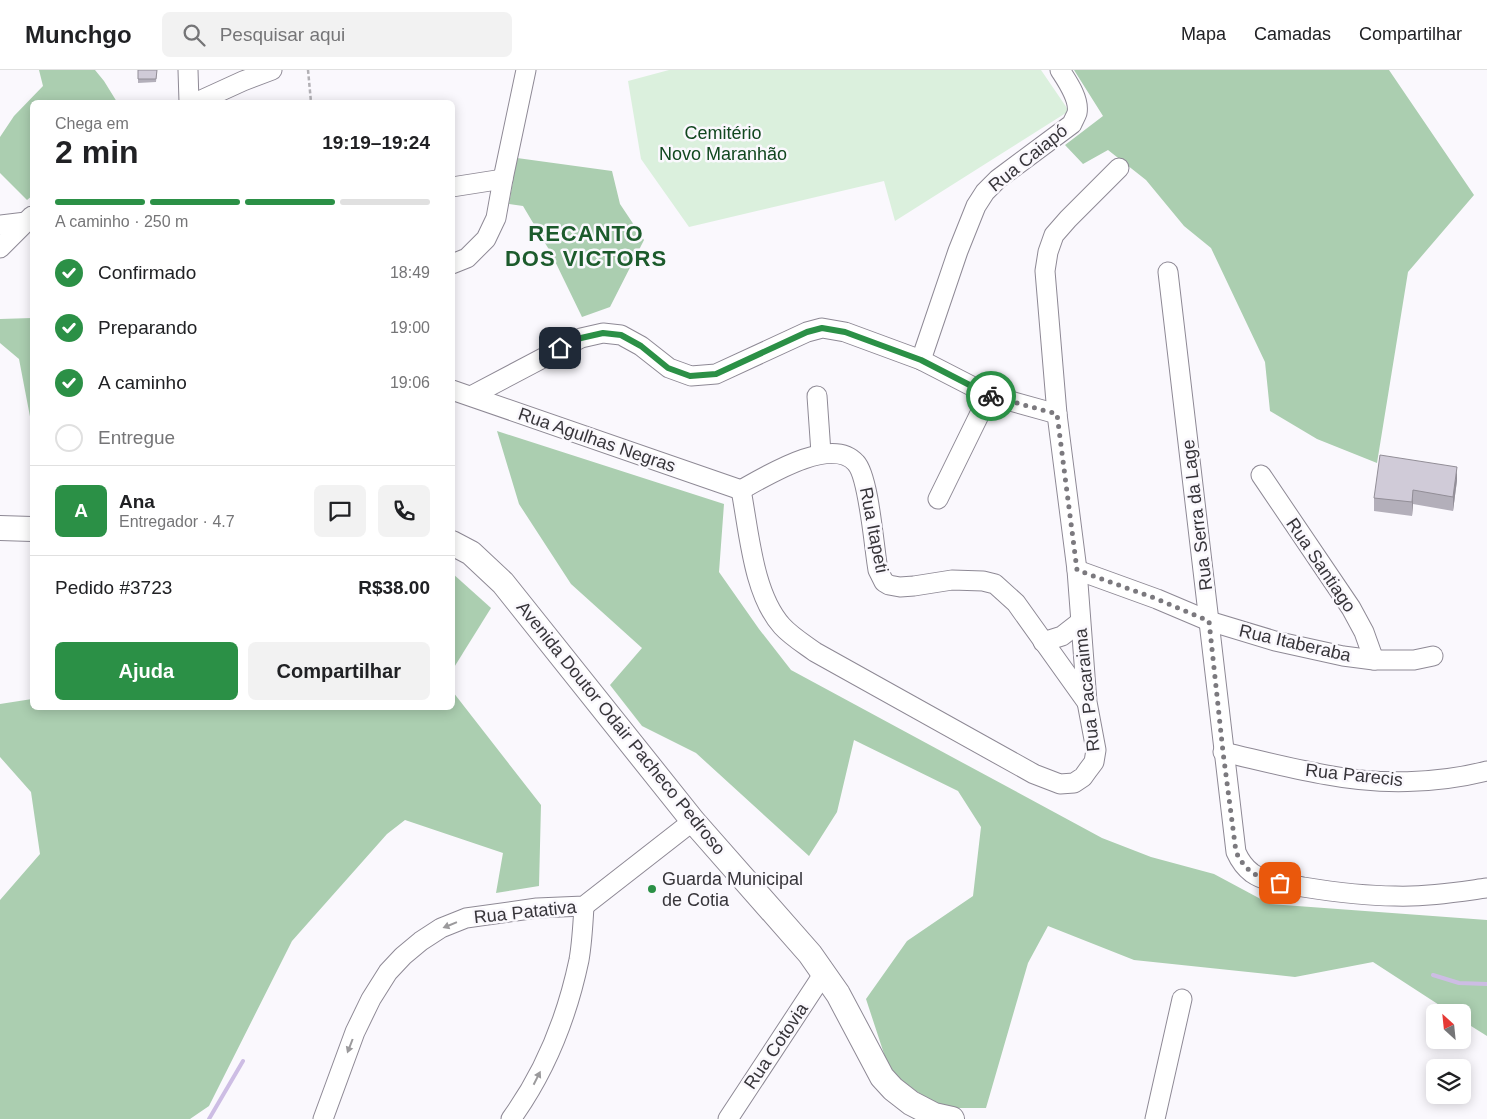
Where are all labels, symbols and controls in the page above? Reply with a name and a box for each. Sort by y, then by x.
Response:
search box [162,12,512,57]
text: Munchgo [25,21,132,48]
icon: search [180,21,208,49]
text: Pesquisar aqui [220,24,345,45]
text: Mapa [1181,24,1226,44]
text: Camadas [1254,24,1331,44]
text: Compartilhar [1359,24,1462,44]
text: Chega em [55,115,129,132]
street label: Rua Caiapó [985,120,1071,196]
park label: Cemitério Novo Maranhão [659,123,787,164]
text: 19:19–19:24 [322,132,430,153]
text: 2 min [55,134,139,170]
text: A caminho · 250 m [55,213,188,230]
district label: RECANTO DOS VICTORS [505,221,667,271]
icon: check [55,259,83,287]
text: Confirmado [98,262,196,283]
text: 18:49 [390,264,430,281]
icon: check [55,314,83,342]
text: Preparando [98,317,197,338]
text: 19:00 [390,319,430,336]
pin [539,327,581,369]
icon: home [546,334,574,362]
icon: check [55,369,83,397]
courier [966,371,1016,421]
text: A caminho [98,372,187,393]
text: 19:06 [390,374,430,391]
icon: bike [977,382,1005,410]
street label: Rua Agulhas Negras [516,404,678,476]
text: Entregue [98,427,175,448]
street label: Rua Serra da Lage [1178,438,1216,592]
button: chat [314,485,366,537]
button: phone [378,485,430,537]
street label: Rua Itapeti [856,485,892,575]
text: Ana [119,491,155,512]
text: A [74,500,88,521]
text: Entregador · 4.7 [119,513,235,530]
street label: Rua Santiago [1282,514,1360,616]
text: Pedido #3723 [55,577,172,598]
text: R$38.00 [358,577,430,598]
street label: Avenida Doutor Odair Pacheco Pedroso [513,597,729,859]
street label: Rua Itaberaba [1237,620,1354,666]
street label: Rua Pacaraima [1070,626,1103,753]
button: Ajuda [55,642,238,700]
button: Compartilhar [248,642,430,700]
street label: Rua Parecis [1304,760,1404,790]
pin [1259,862,1301,904]
place label: Guarda Municipal de Cotia [662,869,803,910]
icon: bag [1266,869,1294,897]
marker: Guarda Municipal de Cotia [646,883,658,895]
street label: Rua Patativa [473,897,578,927]
one-way arrow [443,921,457,929]
street label: Rua Cotovia [740,999,813,1093]
north arrow [1426,1004,1471,1049]
map controls [1426,1004,1471,1104]
one-way arrow [346,1039,354,1054]
button: layers [1426,1059,1471,1104]
one-way arrow [533,1071,541,1085]

